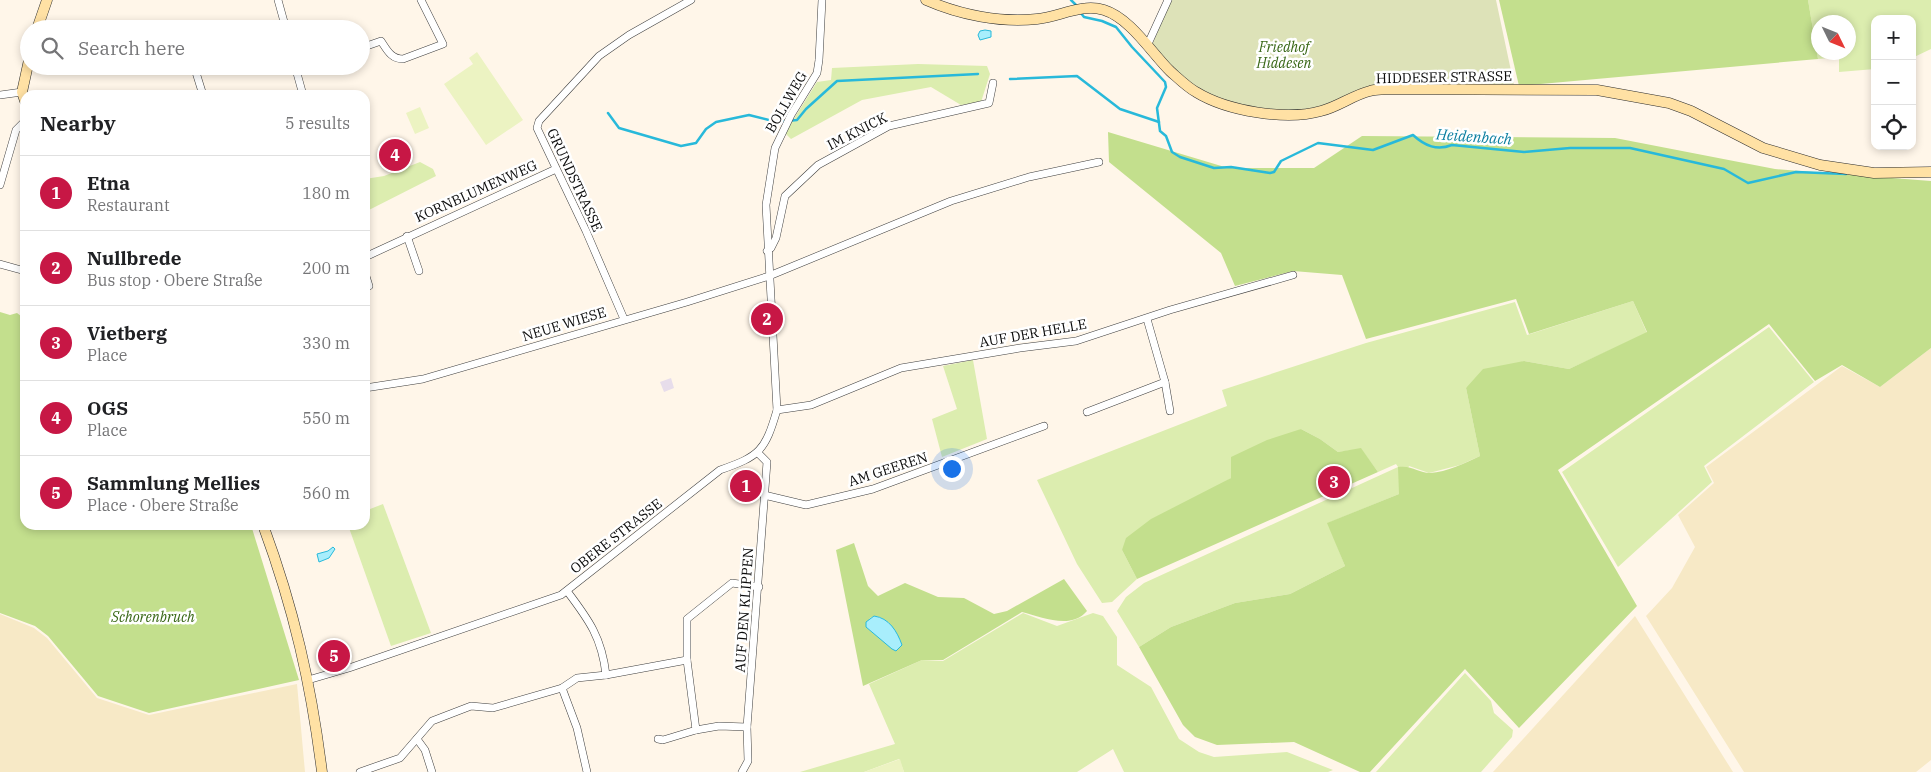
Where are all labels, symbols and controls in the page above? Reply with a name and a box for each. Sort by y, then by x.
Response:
north arrow [1811,15,1856,60]
map controls [1871,15,1916,150]
button: + [1871,15,1916,60]
search box [20,20,370,75]
icon: search [38,34,66,62]
text: Search here [78,36,185,60]
park label: Friedhof Hiddesen [1255,38,1312,72]
button: − [1871,60,1916,105]
street label: HIDDESER STRASSE [1376,67,1512,87]
street label: BOLLWEG [761,68,811,136]
button: locate [1871,105,1916,150]
street label: IM KNICK [824,108,890,154]
text: Nearby [40,109,116,137]
text: 5 results [285,113,350,133]
water label: Heidenbach [1434,124,1513,149]
street label: GRUNDSTRASSE [543,125,607,235]
pin: 4 [379,136,411,174]
street label: KORNBLUMENWEG [412,156,540,226]
text: Etna [87,171,130,195]
text: 1 [51,183,61,203]
text: 180 m [302,183,350,203]
text: Restaurant [87,195,170,215]
text: Nullbrede [87,246,182,270]
text: 2 [51,258,61,278]
text: 200 m [302,258,350,278]
text: Bus stop · Obere Straße [87,270,263,290]
pin: 2 [751,300,783,338]
street label: NEUE WIESE [520,303,608,345]
street label: AUF DER HELLE [978,315,1088,351]
text: Vietberg [87,321,167,345]
text: 3 [51,333,61,353]
text: 330 m [302,333,350,353]
text: Place [87,345,127,365]
text: OGS [87,396,128,420]
text: 4 [51,408,61,428]
text: 550 m [302,408,350,428]
text: Place [87,420,127,440]
street label: AM GEEREN [846,448,930,490]
your location [939,456,965,482]
pin: 3 [1318,463,1350,501]
pin: 1 [730,467,762,505]
text: Sammlung Mellies [87,471,260,495]
text: 5 [51,483,61,503]
text: 560 m [302,483,350,503]
text: Place · Obere Straße [87,495,239,515]
street label: OBERE STRASSE [566,495,666,577]
street label: AUF DEN KLIPPEN [731,547,757,673]
park label: Schorenbruch [110,608,195,626]
pin: 5 [318,637,350,675]

